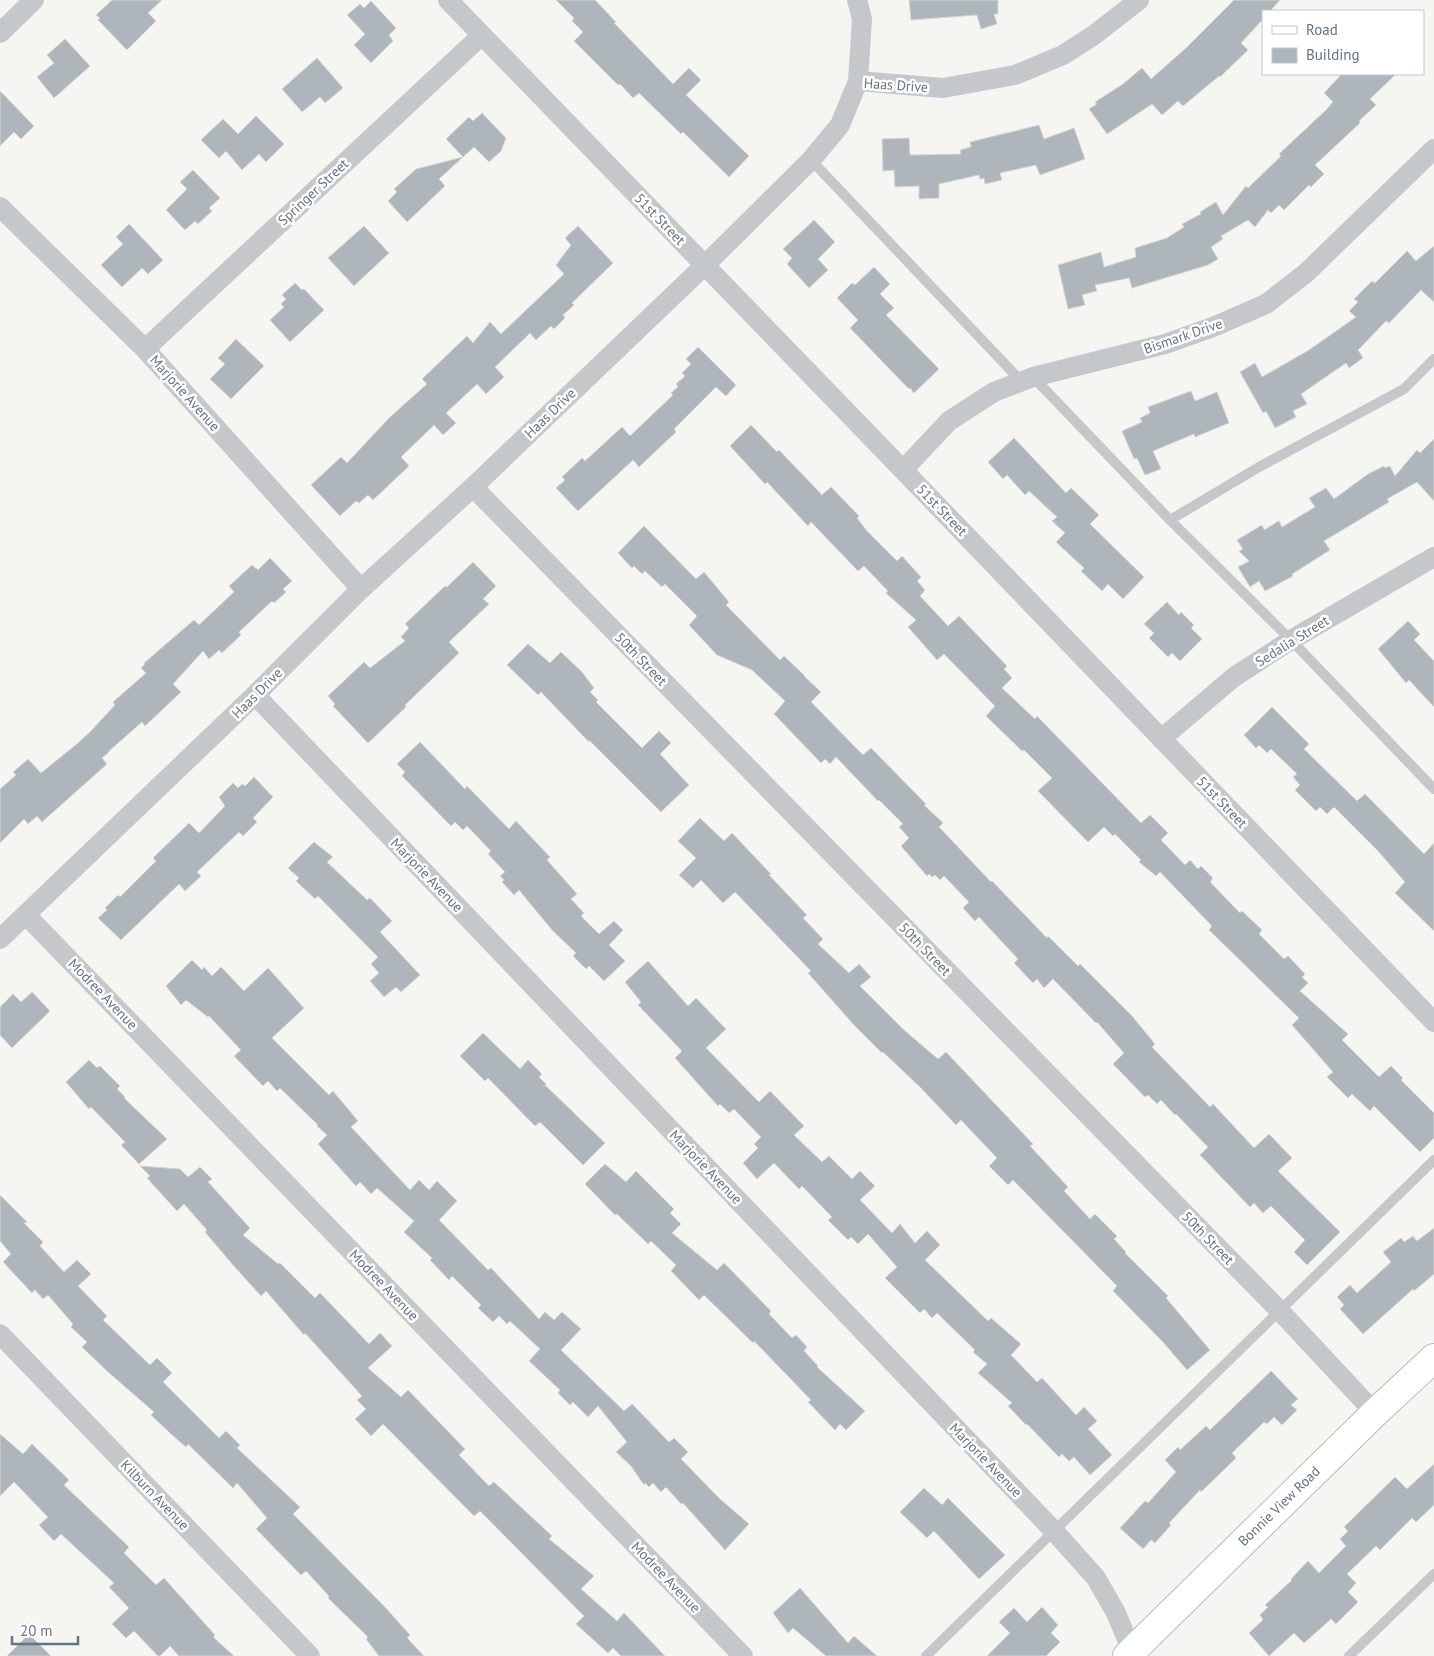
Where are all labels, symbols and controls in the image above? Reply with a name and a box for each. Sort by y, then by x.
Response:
legend [1262,10,1424,75]
text: Road [1306,20,1338,39]
text: Building [1306,45,1360,64]
street label: Haas Drive [863,74,929,96]
street label: Springer Street [274,155,352,229]
street label: 51st Street [631,189,689,249]
street label: Bismark Drive [1141,314,1225,358]
street label: Marjorie Avenue [146,351,224,435]
street label: Haas Drive [521,384,579,442]
street label: 51st Street [913,480,971,540]
street label: Sedalia Street [1252,611,1332,671]
street label: 50th Street [611,629,671,690]
street label: Haas Drive [228,664,286,722]
street label: 51st Street [1193,772,1251,832]
street label: Marjorie Avenue [387,834,467,916]
street label: 50th Street [895,919,955,980]
street label: Modree Avenue [65,955,141,1033]
street label: Marjorie Avenue [666,1126,746,1208]
street label: 50th Street [1178,1208,1238,1269]
street label: Modree Avenue [346,1246,422,1324]
street label: Marjorie Avenue [946,1419,1026,1501]
street label: Kilburn Avenue [117,1456,193,1534]
street label: Bonnie View Road [1234,1462,1324,1550]
street label: Modree Avenue [628,1538,704,1616]
scale bar [12,1614,79,1646]
text: 20 m [20,1621,53,1640]

